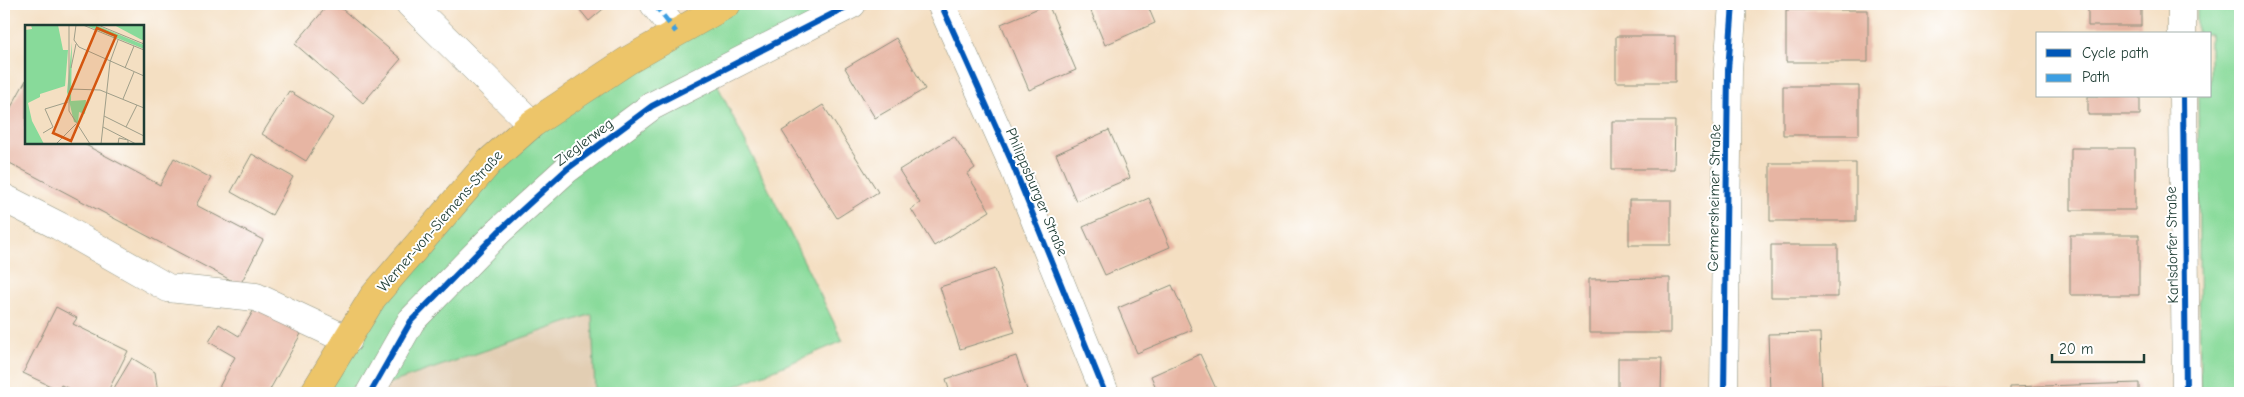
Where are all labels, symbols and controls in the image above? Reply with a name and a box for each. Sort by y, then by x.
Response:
inset map [25,25,144,144]
legend [2036,32,2212,98]
text: Cycle path [2082,44,2149,62]
text: Path [2082,68,2110,86]
street label: Zieglerweg [551,114,617,170]
street label: Germersheimer Straße [1704,124,1724,272]
street label: Philippsburger Straße [1002,125,1072,259]
street label: Werner-von-Siemens-Straße [374,146,507,296]
street label: Karlsdorfer Straße [2162,186,2182,304]
scale bar [2052,332,2144,364]
text: 20 m [2059,340,2093,358]

